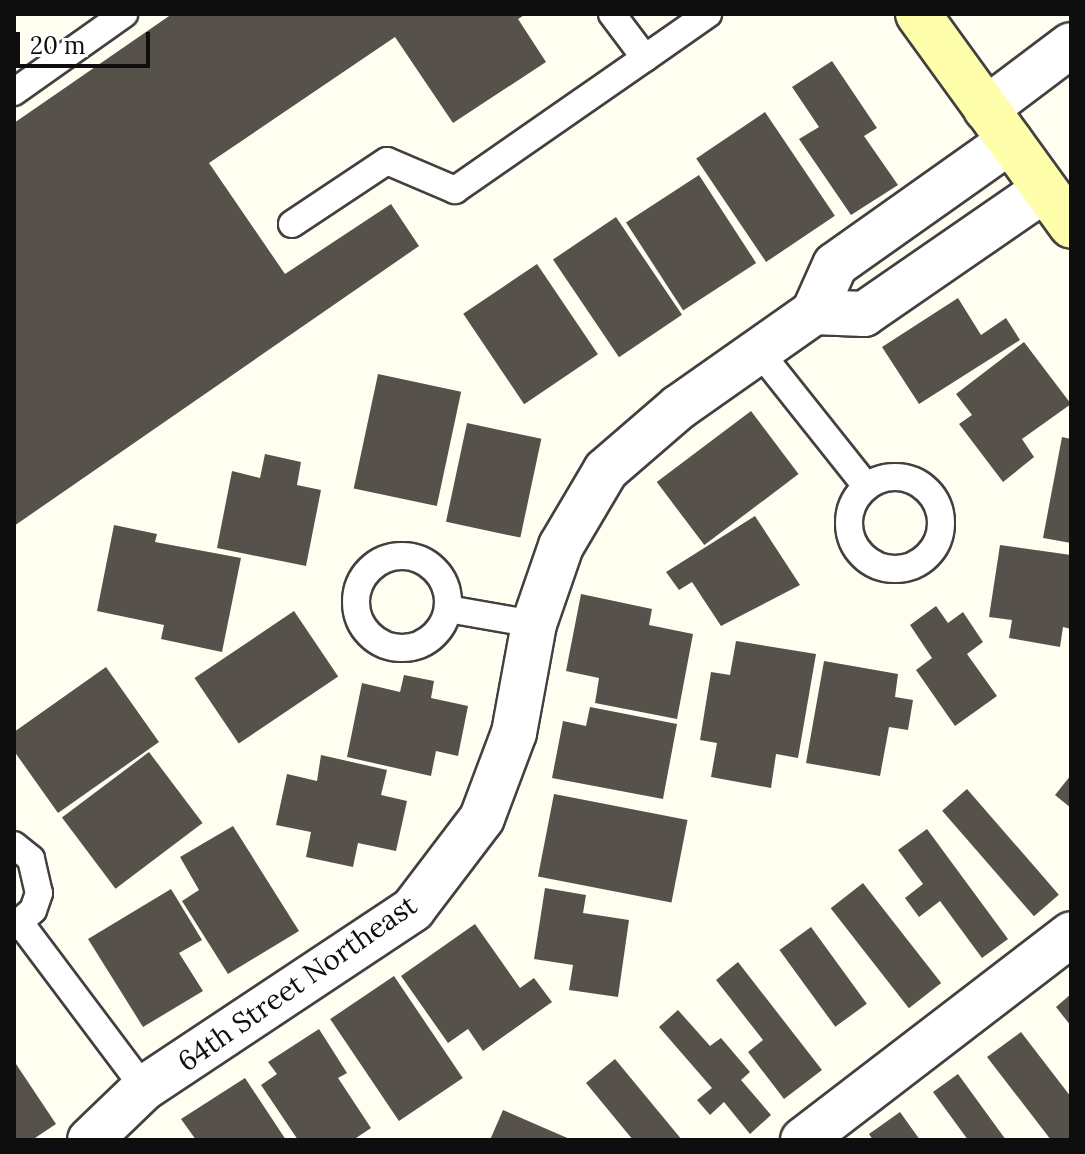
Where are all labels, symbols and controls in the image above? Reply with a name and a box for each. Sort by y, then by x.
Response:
scale bar [20,16,154,66]
text: 20 m [30,30,86,61]
street label: 64th Street Northeast [171,888,423,1078]

